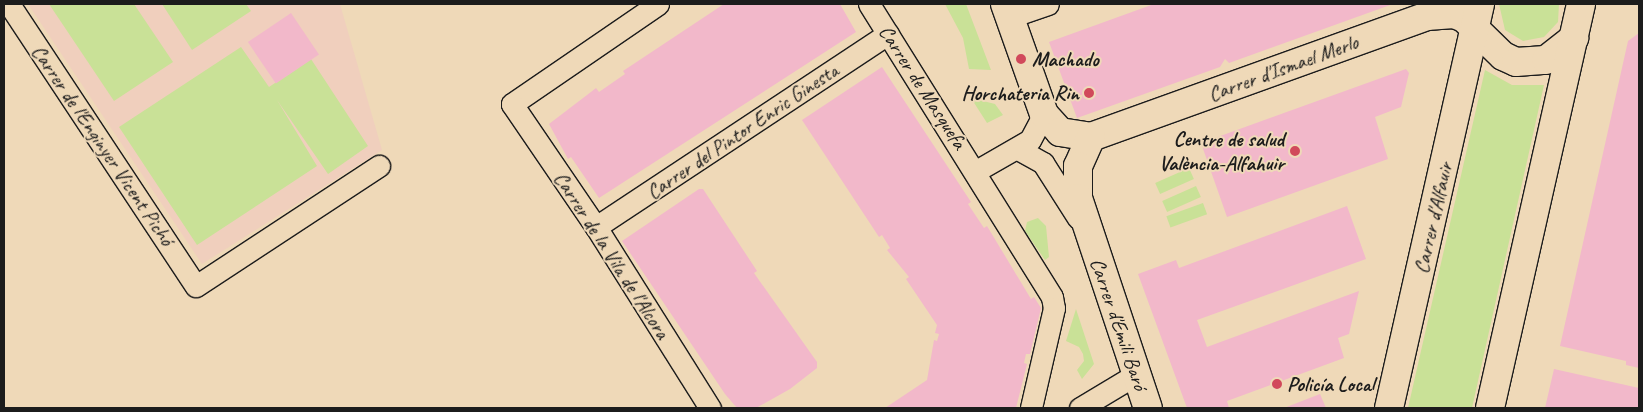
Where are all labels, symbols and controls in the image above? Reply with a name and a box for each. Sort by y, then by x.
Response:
street label: Carrer de Masquefa [873,20,973,154]
street label: Carrer d'Ismael Merlo [1205,29,1361,107]
street label: Carrer de l'Enginyer Vicent Pichó [27,40,179,250]
place label: Machado [1032,46,1099,72]
marker: Machado [1014,52,1028,66]
street label: Carrer del Pintor Enric Ginesta [641,57,843,205]
place label: Horchateria Rin [961,80,1079,106]
marker: Horchateria Rin [1083,87,1095,99]
place label: Centre de salud València-Alfahuir [1159,126,1284,176]
marker: Centre de salud València-Alfahuir [1288,144,1302,158]
street label: Carrer d'Alfauir [1408,160,1458,276]
street label: Carrer de la Vila de l'Alcora [549,167,675,343]
street label: Carrer d'Emili Baró [1084,254,1154,394]
place label: Policía Local [1287,371,1374,397]
marker: Policía Local [1271,378,1283,390]

